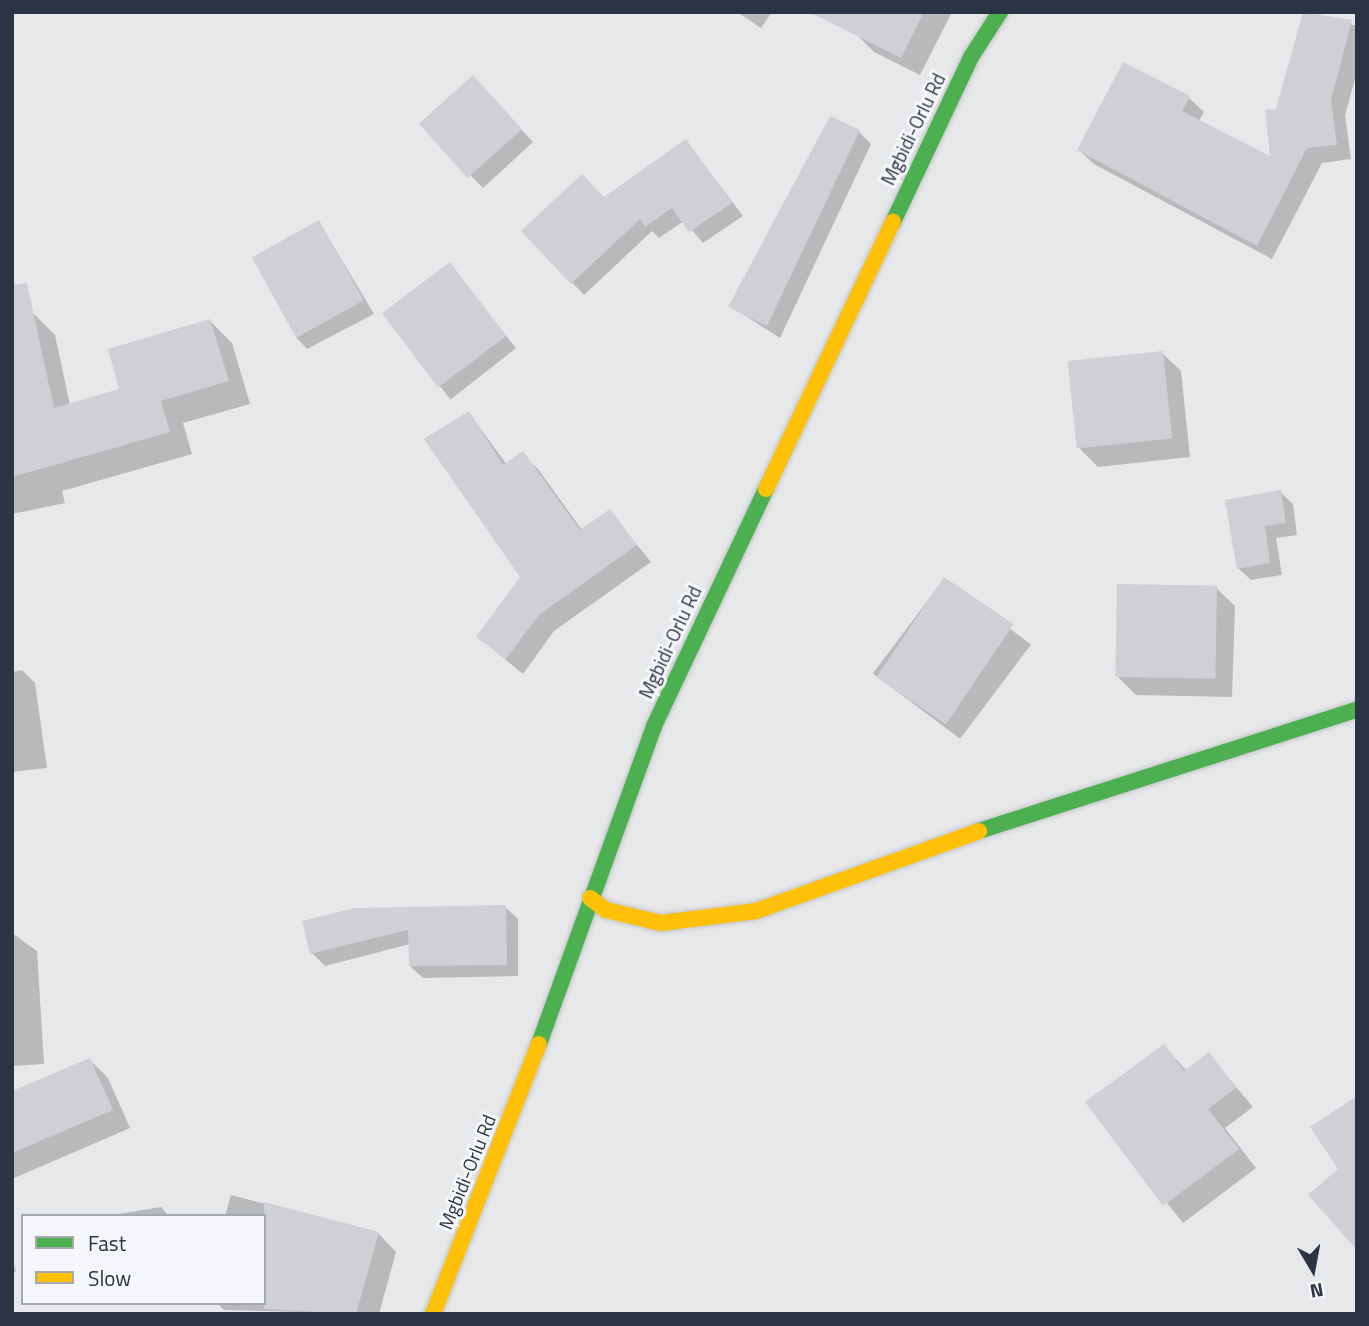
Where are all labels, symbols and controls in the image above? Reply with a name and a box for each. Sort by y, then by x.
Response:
street label: Mgbidi-Orlu Rd [876,69,950,189]
street label: Mgbidi-Orlu Rd [634,582,706,702]
street label: Mgbidi-Orlu Rd [434,1111,500,1233]
legend [21,1214,266,1305]
text: Fast [88,1227,126,1259]
north arrow [1278,1235,1348,1305]
text: Slow [88,1262,131,1294]
text: N [1308,1276,1326,1307]

